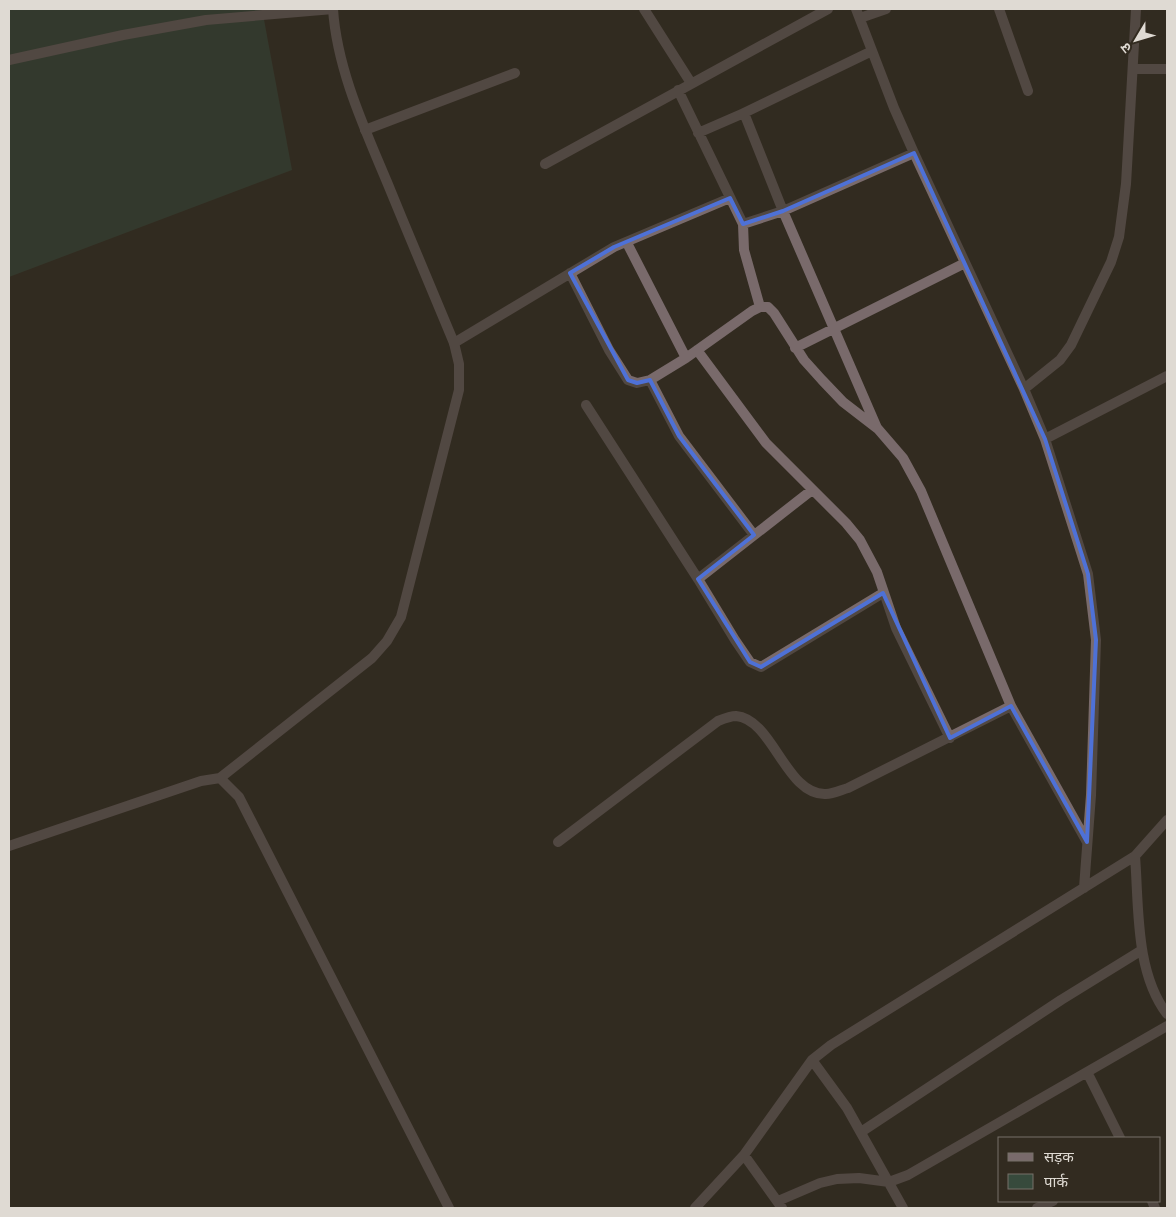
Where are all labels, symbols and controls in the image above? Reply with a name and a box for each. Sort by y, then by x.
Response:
north arrow [1111,15,1161,65]
text: उ [1116,39,1135,56]
legend [998,1137,1161,1202]
text: सड़क [1044,1148,1074,1165]
text: पार्क [1044,1173,1068,1190]

